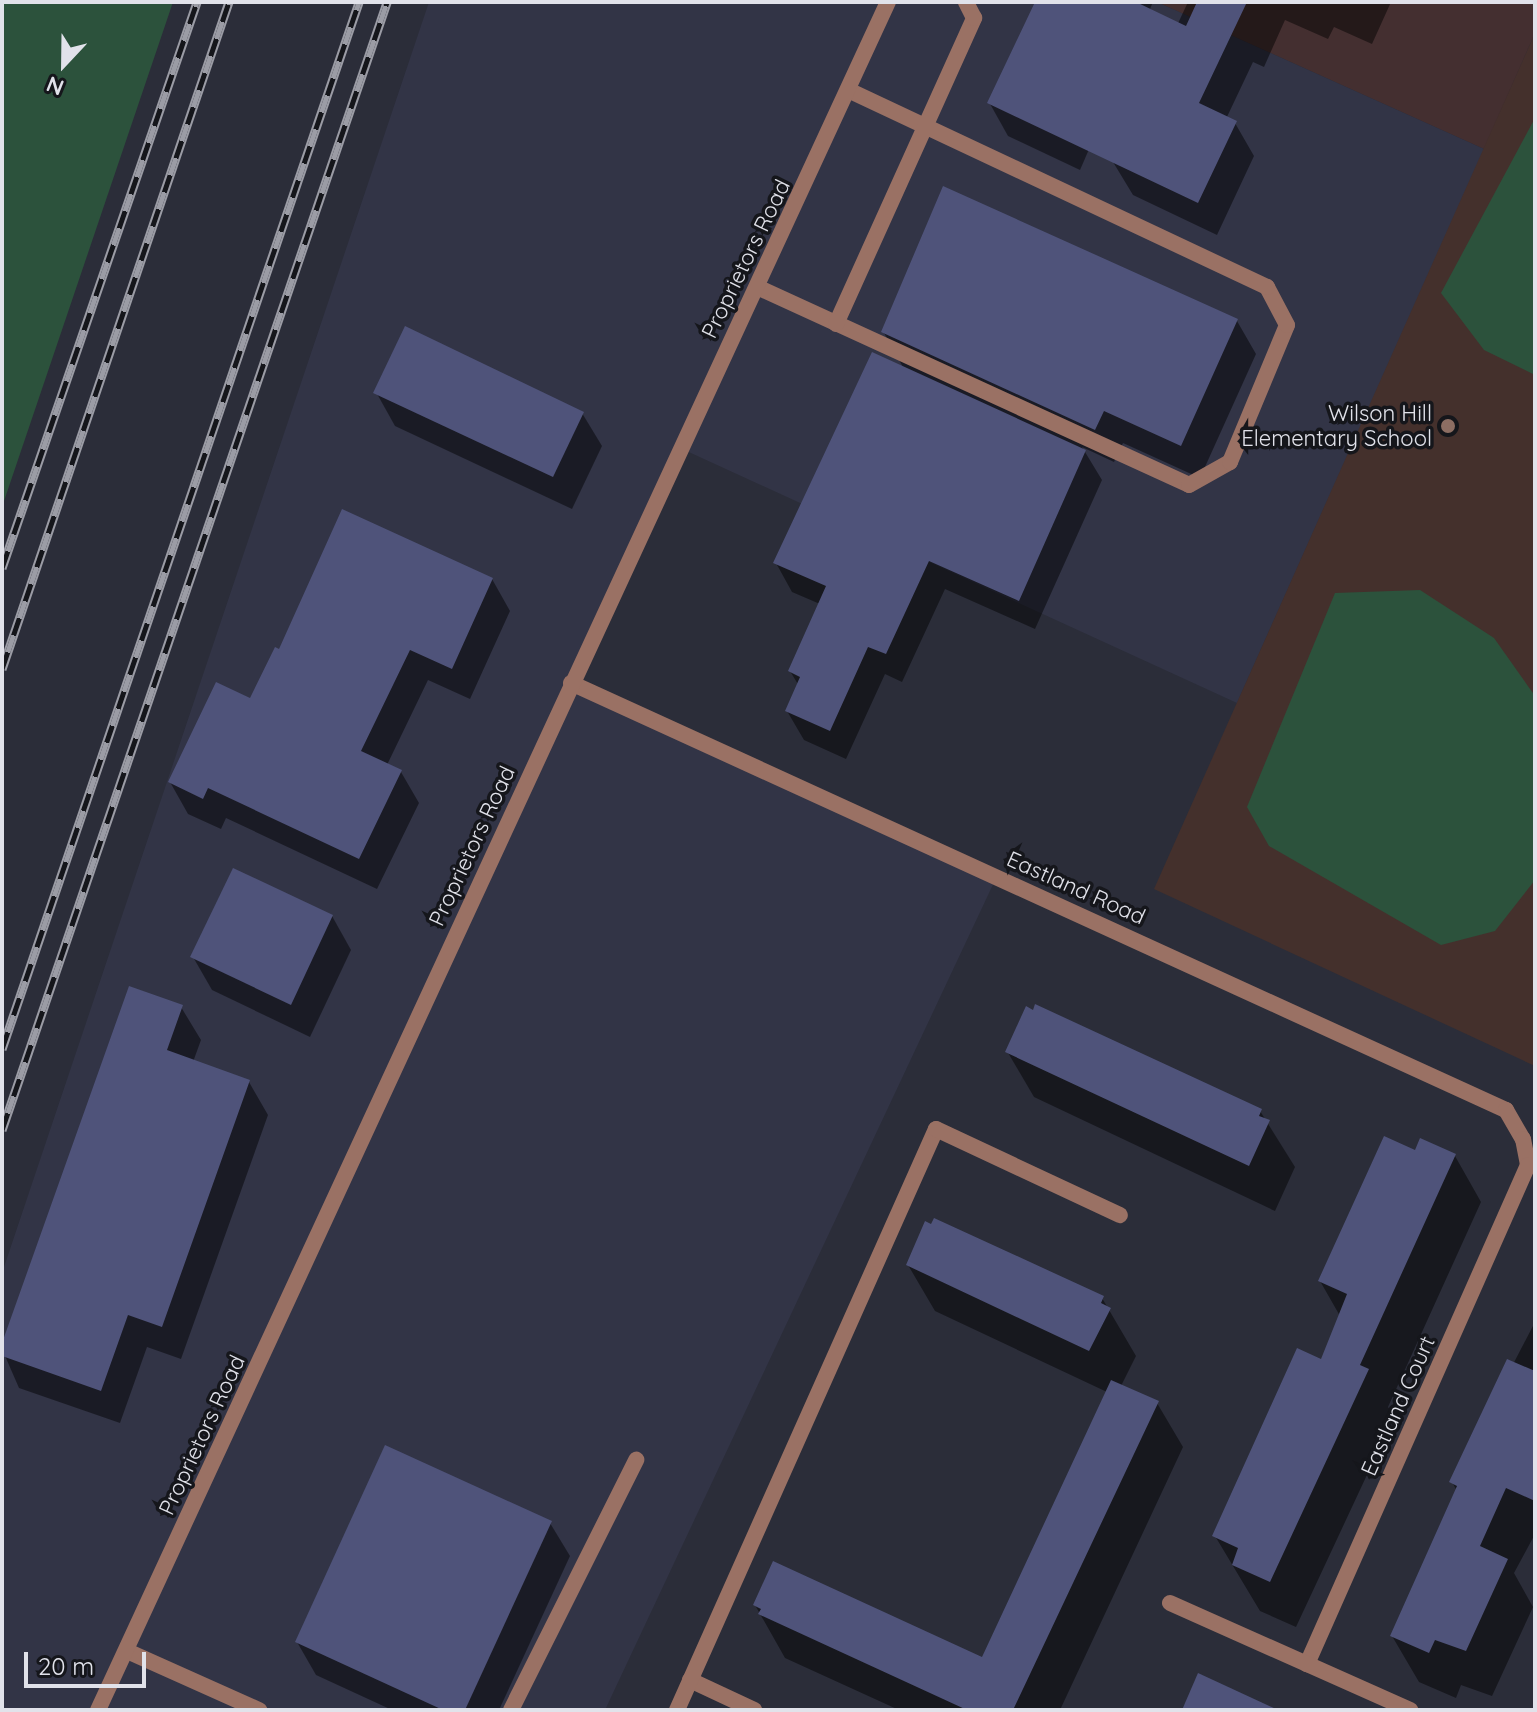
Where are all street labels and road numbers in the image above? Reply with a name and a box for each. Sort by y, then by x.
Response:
street label: Proprietors Road [696,175,796,343]
street label: Proprietors Road [423,762,521,930]
street label: Eastland Road [1003,846,1149,930]
street label: Eastland Court [1355,1332,1441,1480]
street label: Proprietors Road [153,1351,251,1519]

